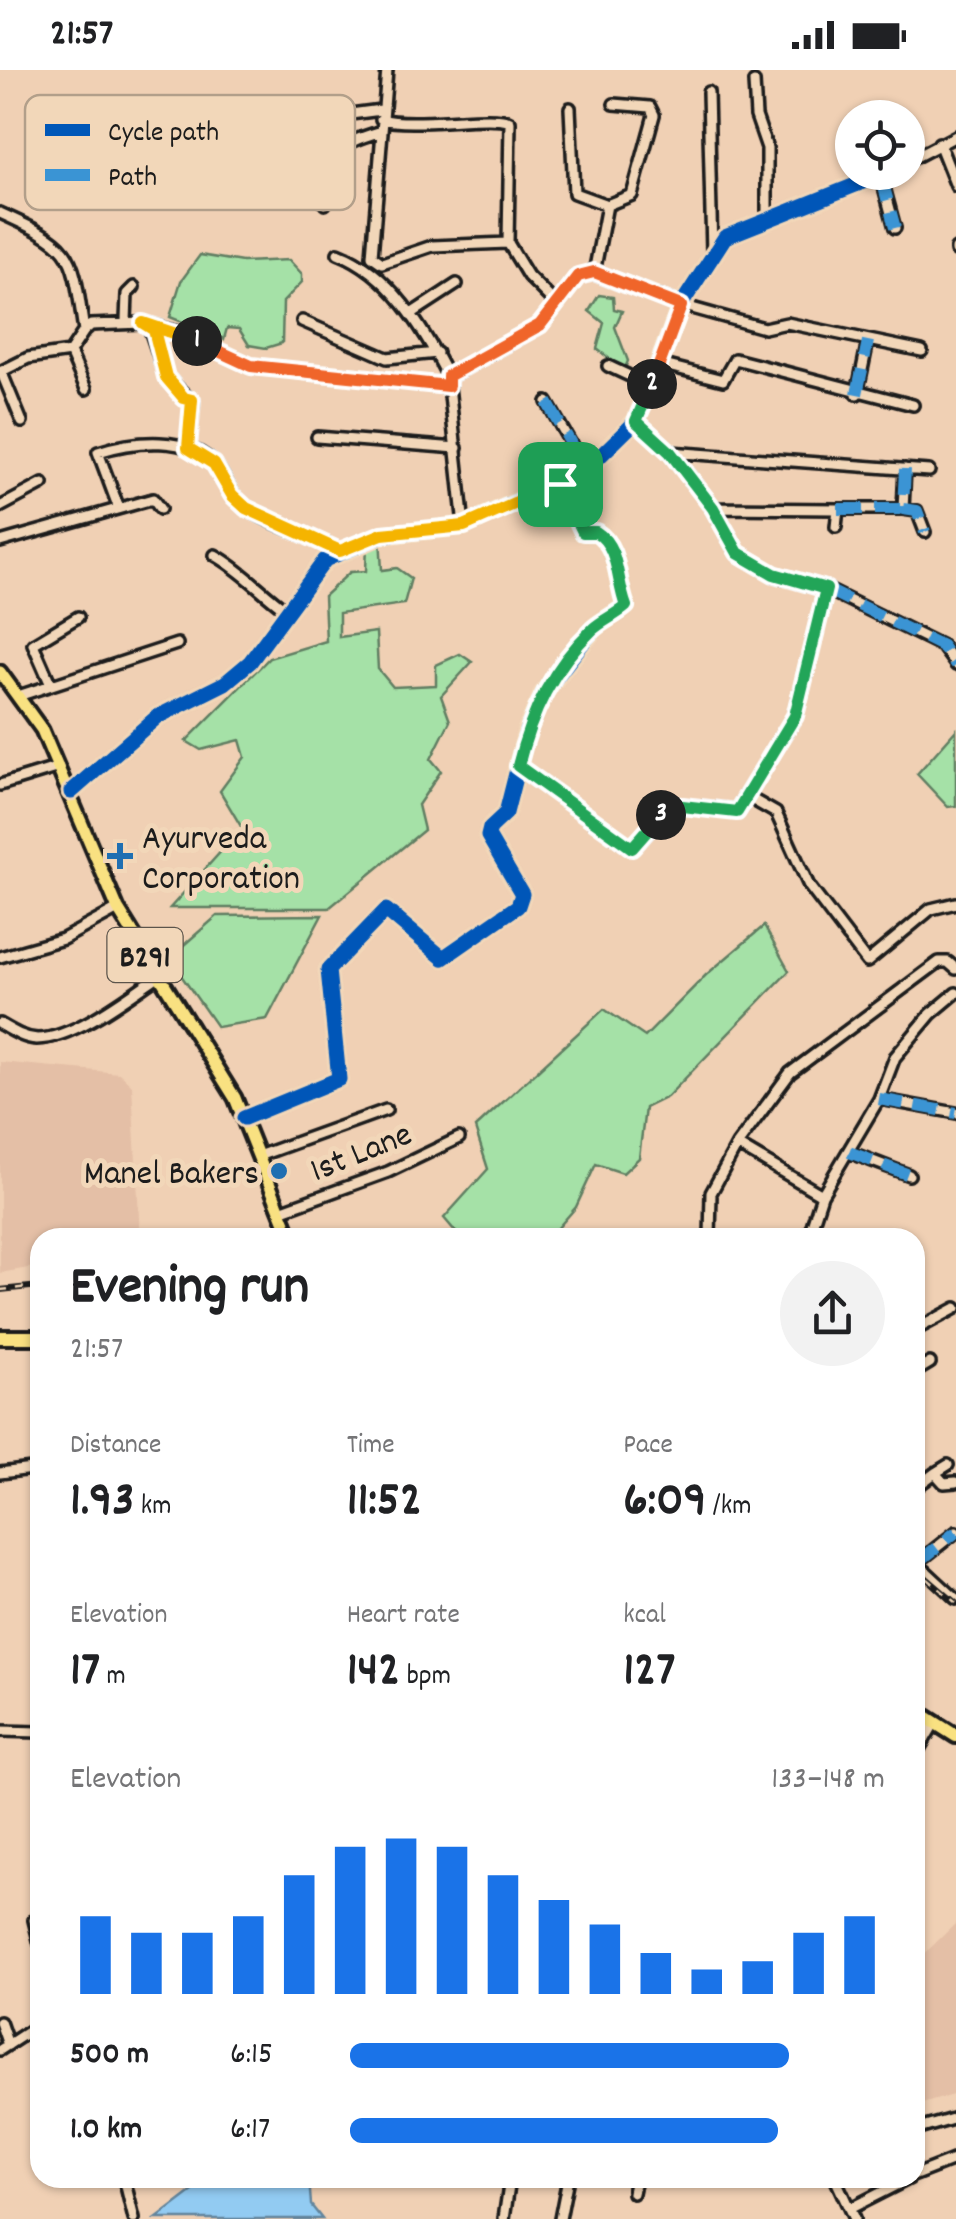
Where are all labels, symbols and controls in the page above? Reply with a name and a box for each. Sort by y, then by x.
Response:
text: 21:57 [50,8,113,63]
legend [25,95,355,210]
map controls [835,100,925,190]
button: locate [835,100,925,190]
text: Cycle path [108,115,219,155]
text: Path [108,160,157,200]
pin: 1 [172,316,222,366]
text: 1 [194,321,200,361]
pin: 2 [627,359,677,409]
text: 2 [646,364,658,404]
pin [518,442,603,527]
icon: arrive [533,457,588,512]
pin: 3 [636,790,686,840]
text: 3 [655,795,667,835]
place label: Ayurveda Corporation [142,816,300,906]
marker: Ayurveda Corporation [107,843,133,869]
road number: B291 [108,928,182,982]
street label: 1st Lane [304,1112,420,1198]
place label: Manel Bakers [84,1151,259,1201]
marker: Manel Bakers [268,1160,290,1182]
text: Evening run [70,1251,309,1330]
button: share [780,1261,885,1366]
text: 21:57 [70,1328,123,1374]
text: Distance [70,1427,161,1467]
text: Time [347,1427,395,1467]
text: Pace [623,1427,673,1467]
text: 1.93 [70,1467,134,1539]
text: 11:52 [347,1467,422,1539]
text: 6:09 [623,1467,706,1539]
text: km [134,1488,172,1528]
text: /km [706,1488,751,1528]
text: Elevation [70,1597,167,1637]
text: Heart rate [347,1597,460,1637]
text: kcal [623,1597,666,1637]
text: 17 [70,1637,100,1709]
text: 142 [347,1637,400,1709]
text: 127 [623,1637,675,1709]
text: m [100,1658,126,1698]
text: bpm [400,1658,451,1698]
text: Elevation [70,1758,181,1804]
text: 133–148 m [771,1758,885,1804]
text: 500 m [70,2033,149,2079]
text: 6:15 [230,2033,273,2079]
text: 1.0 km [70,2108,142,2154]
text: 6:17 [230,2108,270,2154]

